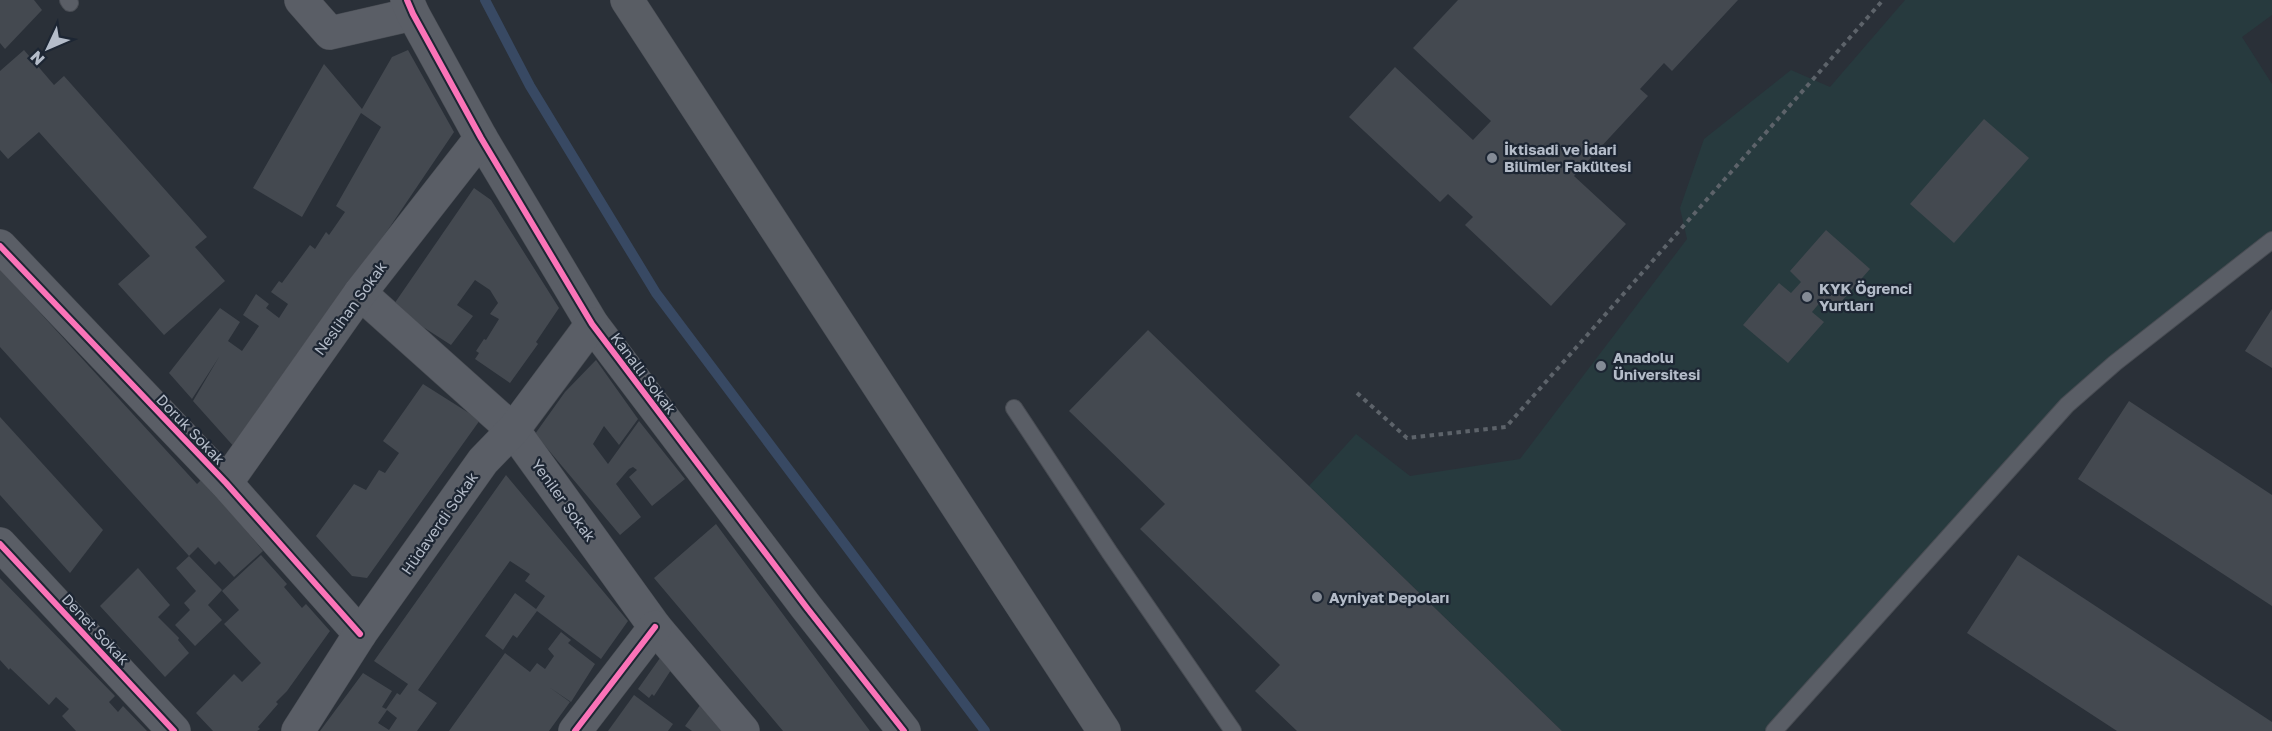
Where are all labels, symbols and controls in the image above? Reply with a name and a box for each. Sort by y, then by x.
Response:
north arrow [18,18,78,78]
text: N [26,47,49,70]
place label: İktisadi ve İdari Bilimler Fakültesi [1504,140,1631,175]
marker: İktisadi ve İdari Bilimler Fakültesi [1485,151,1499,165]
street label: Neslihan Sokak [310,257,390,358]
place label: KYK Öğrenci Yurtları [1819,279,1912,314]
marker: KYK Öğrenci Yurtları [1800,290,1814,304]
street label: Kanallı Sokak [607,329,681,418]
place label: Anadolu Üniversitesi [1613,348,1700,383]
marker: Anadolu Üniversitesi [1594,359,1608,373]
street label: Doruk Sokak [153,390,229,468]
street label: Yeniler Sokak [528,455,600,545]
street label: Hüdaverdi Sokak [397,468,481,578]
place label: Ayniyat Depoları [1329,588,1449,606]
street label: Denet Sokak [58,590,134,669]
marker: Ayniyat Depoları [1310,590,1324,604]

